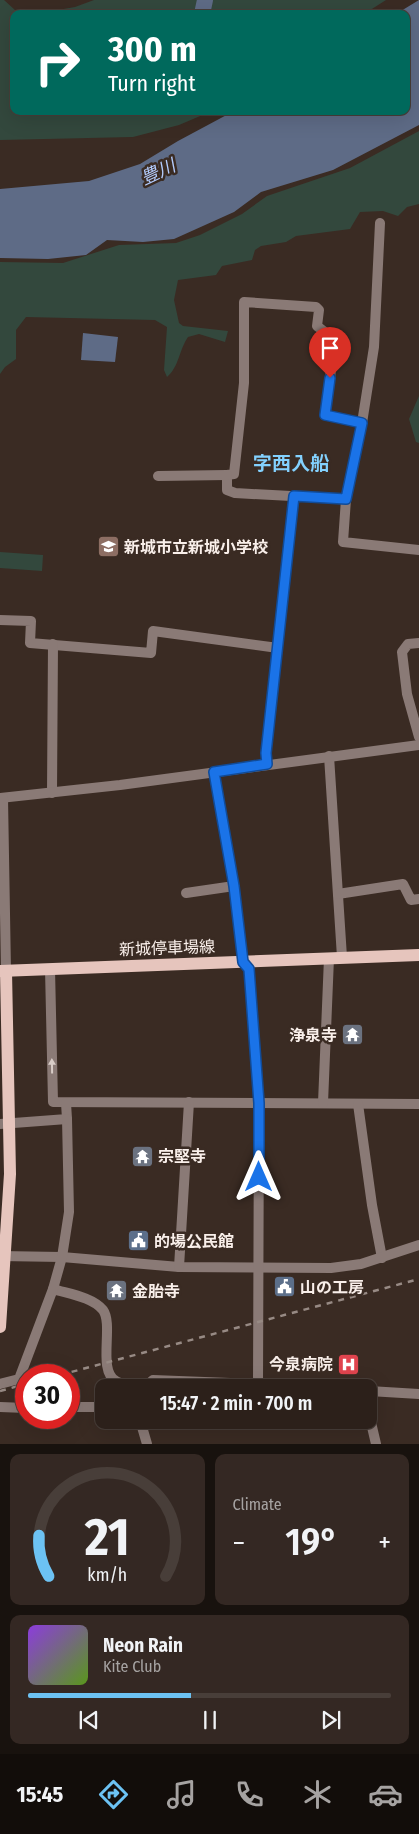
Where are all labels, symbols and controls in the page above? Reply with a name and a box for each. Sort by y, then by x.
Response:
text: 300 m [108,28,197,70]
icon: right [25,30,90,95]
text: Turn right [108,70,196,97]
water label: 豊川 [137,154,181,190]
pin [309,327,351,378]
icon: arrive [316,334,344,362]
district label: 字西入船 [253,452,330,475]
school or university icon: 新城市立新城小学校 [96,535,120,559]
place label: 新城市立新城小学校 [124,538,268,557]
street label: 新城停車場線 [119,937,215,959]
temple icon: 浄泉寺 [341,1023,365,1047]
place label: 浄泉寺 [289,1026,337,1045]
one-way arrow [48,1058,56,1074]
temple icon: 宗堅寺 [130,1144,154,1168]
place label: 宗堅寺 [158,1147,206,1166]
position arrow [232,1150,284,1202]
public building icon: 的場公民館 [126,1229,150,1253]
place label: 的場公民館 [154,1232,234,1251]
public building icon: 山の工房 [272,1275,296,1299]
place label: 山の工房 [300,1278,364,1297]
temple icon: 金胎寺 [104,1279,128,1303]
place label: 金胎寺 [132,1282,180,1301]
hospital icon: 今泉病院 [337,1352,361,1376]
place label: 今泉病院 [269,1355,333,1374]
speed limit sign: 30 [15,1364,80,1429]
text: 15:47 · 2 min · 700 m [160,1392,312,1415]
text: Climate [233,1495,282,1514]
text: 21 [84,1506,130,1569]
text: 19° [285,1519,338,1565]
text: − [233,1526,245,1559]
text: + [378,1526,391,1559]
text: km/h [87,1564,127,1586]
text: Neon Rain [103,1634,183,1657]
text: Kite Club [103,1657,161,1676]
icon: previous [75,1706,103,1734]
icon: pause [196,1706,224,1734]
icon: next [317,1706,345,1734]
icon: directions [96,1777,131,1812]
icon: music [164,1777,199,1812]
icon: phone [232,1777,267,1812]
icon: climate [300,1777,335,1812]
icon: car [368,1777,403,1812]
text: 15:45 [16,1781,63,1808]

